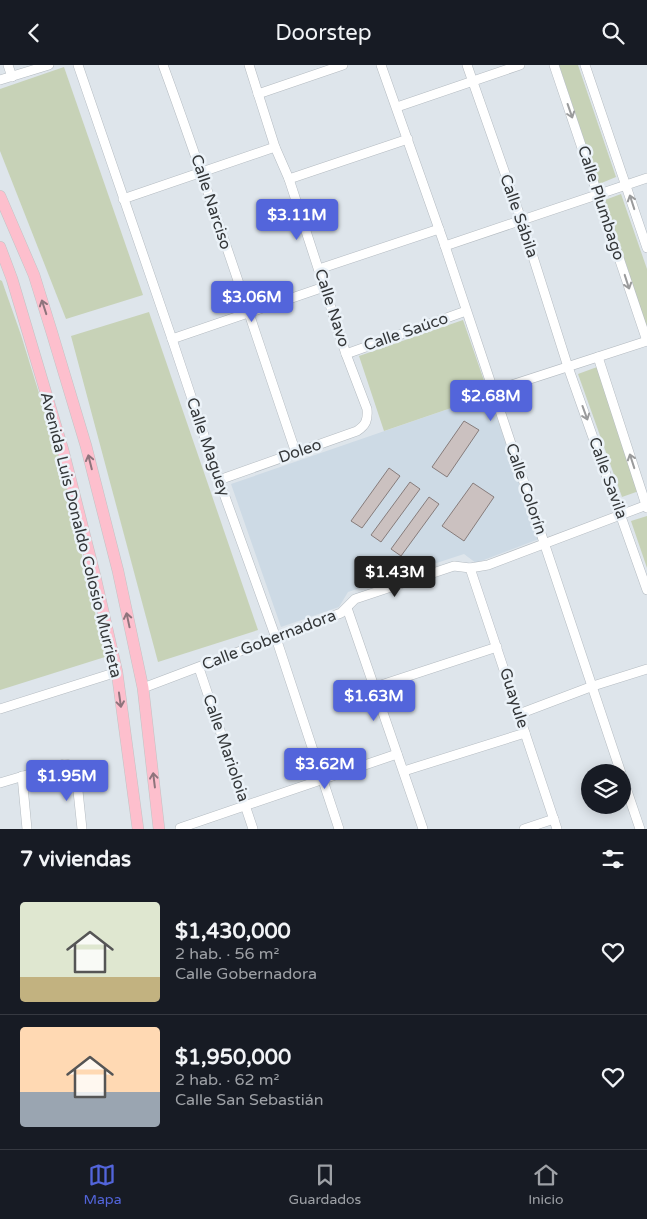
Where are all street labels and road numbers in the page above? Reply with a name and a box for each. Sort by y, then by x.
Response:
street label: Calle Plumbago [573,143,629,263]
street label: Calle Narciso [186,152,236,252]
street label: Calle Sábila [495,172,543,260]
street label: Calle Navo [310,266,354,350]
street label: Calle Saúco [361,308,451,356]
street label: Avenida Luis Donaldo Colosio Murrieta [36,390,126,680]
street label: Calle Maguey [182,395,234,499]
street label: Doleo [276,434,324,468]
street label: Calle Savila [584,434,632,522]
street label: Calle Colorín [501,441,551,537]
street label: Calle Gobernadora [199,605,339,675]
street label: Guayule [495,665,533,731]
street label: Calle Marioloia [198,692,254,804]

